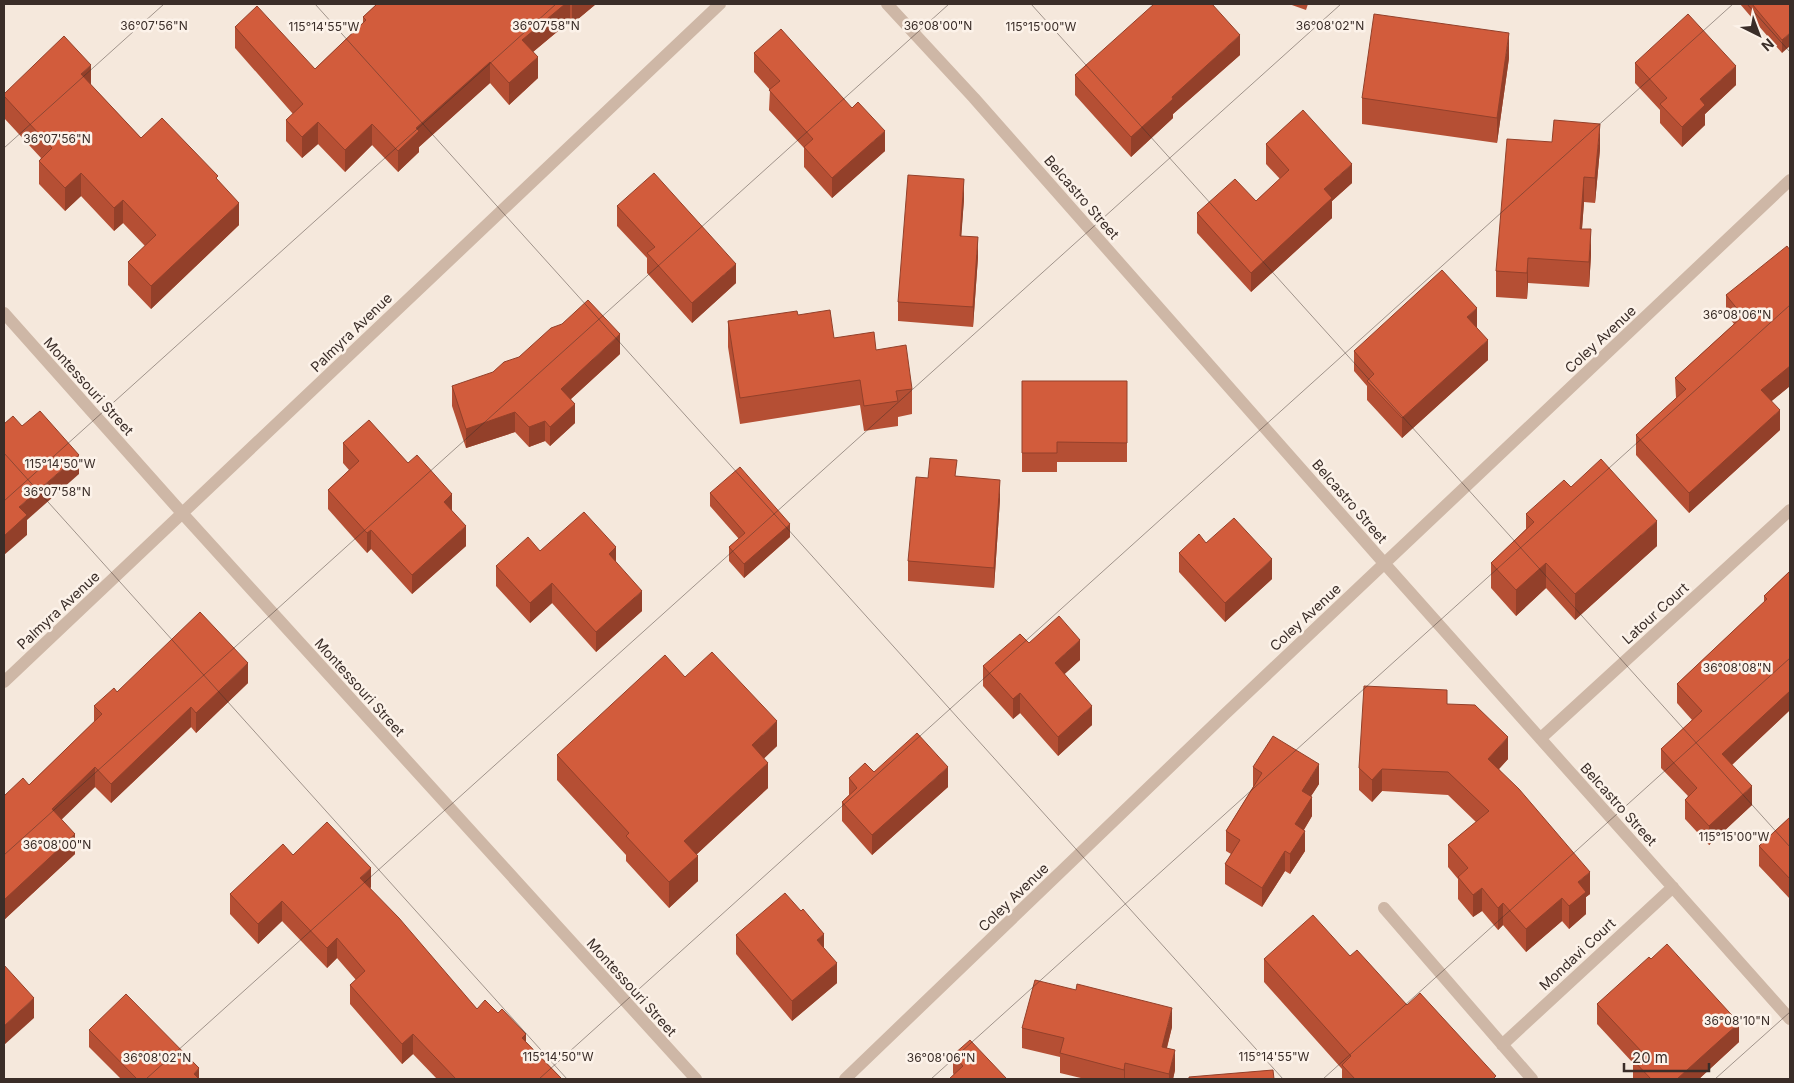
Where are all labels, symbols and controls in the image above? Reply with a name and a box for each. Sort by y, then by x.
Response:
north arrow [1734,10,1784,60]
text: 36°07'56"N [120,18,188,33]
text: 36°07'58"N [512,18,580,33]
text: 36°08'00"N [904,18,972,33]
text: 36°08'02"N [1296,18,1364,33]
text: 115°14'55"W [289,19,360,34]
text: 115°15'00"W [1006,19,1077,34]
text: N [1758,35,1778,55]
text: 36°07'56"N [23,131,91,146]
street label: Belcastro Street [1041,152,1123,243]
street label: Palmyra Avenue [307,289,395,375]
street label: Coley Avenue [1561,302,1639,376]
text: 36°08'06"N [1703,307,1771,322]
street label: Montessouri Street [41,334,138,439]
text: 115°14'50"W [24,456,96,471]
street label: Belcastro Street [1309,456,1391,547]
text: 36°07'58"N [23,484,91,499]
street label: Palmyra Avenue [13,568,103,652]
street label: Latour Court [1618,579,1692,647]
street label: Coley Avenue [1266,580,1344,654]
street label: Montessouri Street [312,635,409,740]
text: 36°08'08"N [1703,660,1771,675]
street label: Belcastro Street [1577,759,1661,849]
text: 115°15'00"W [1699,829,1770,844]
text: 36°08'00"N [23,837,91,852]
street label: Coley Avenue [974,859,1052,935]
street label: Mondavi Court [1535,914,1619,994]
street label: Montessouri Street [584,935,681,1040]
text: 36°08'10"N [1704,1013,1770,1028]
scale bar [1624,1040,1709,1072]
text: 20 m [1632,1048,1668,1067]
text: 115°14'50"W [522,1049,594,1064]
text: 115°14'55"W [1239,1049,1310,1064]
text: 36°08'02"N [123,1050,191,1065]
text: 36°08'06"N [907,1050,975,1065]

